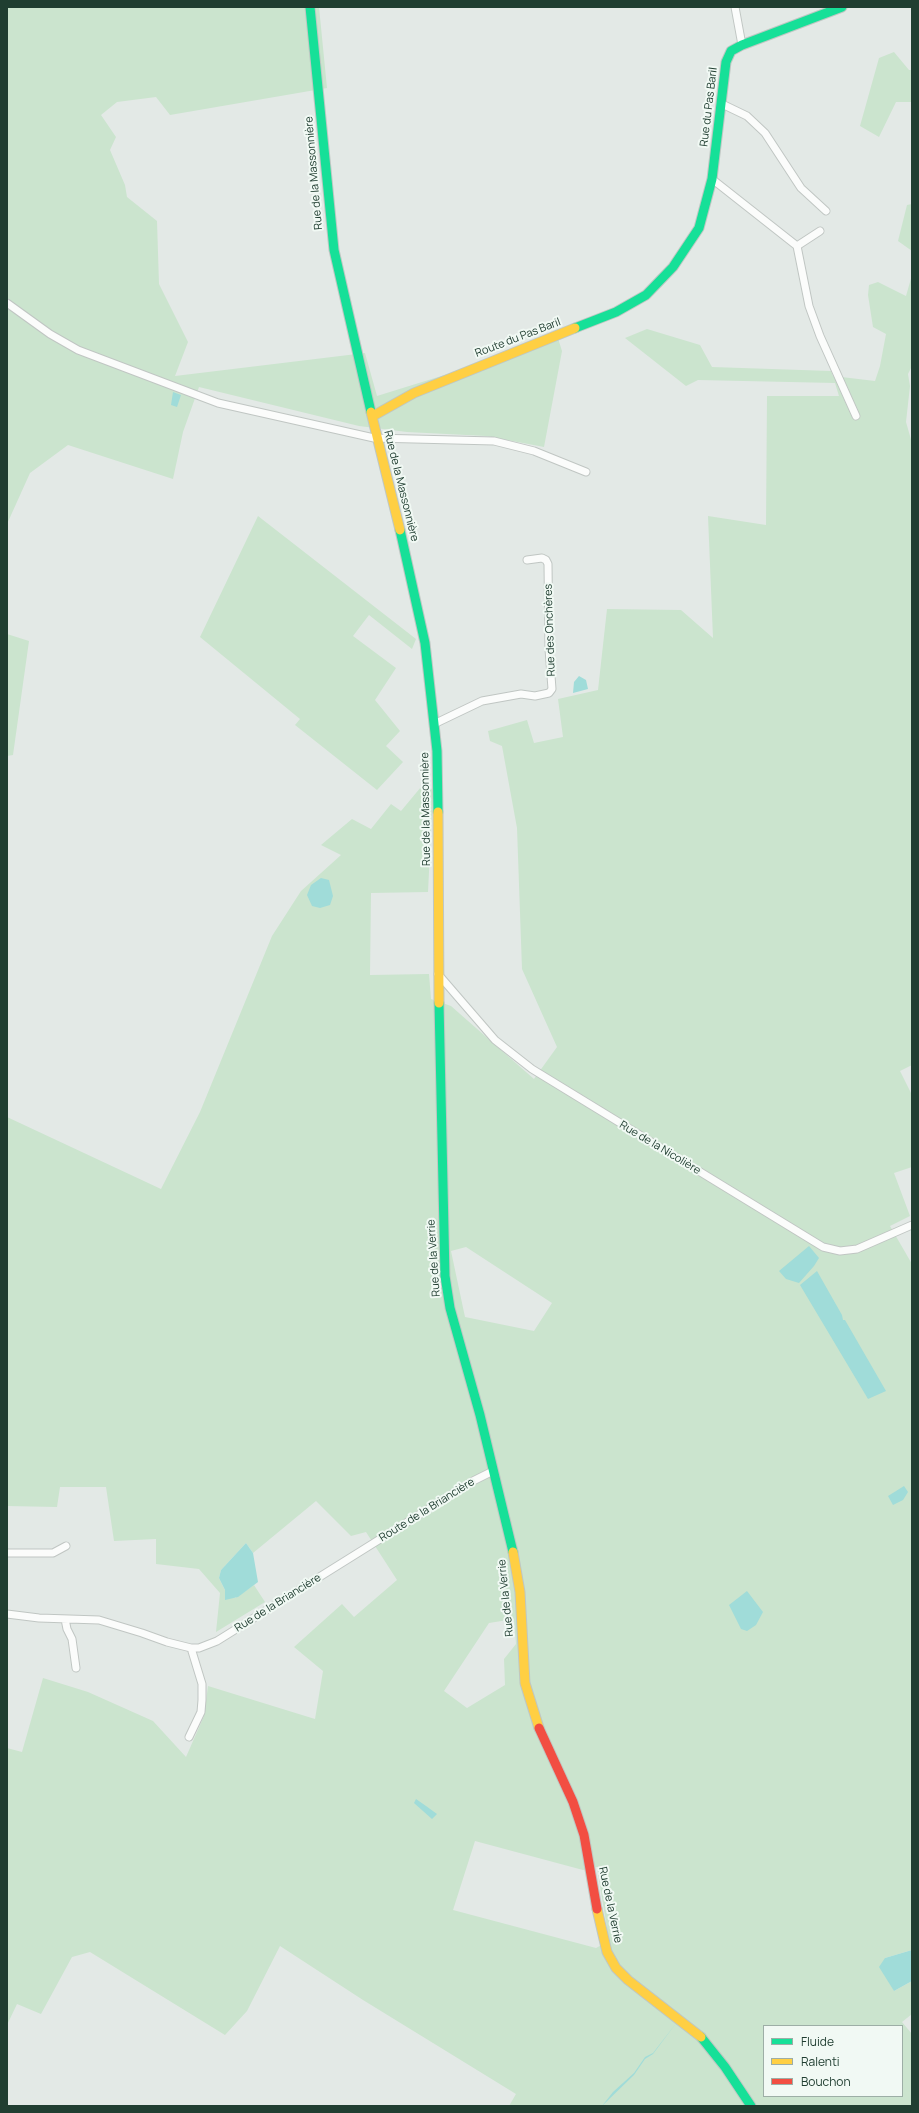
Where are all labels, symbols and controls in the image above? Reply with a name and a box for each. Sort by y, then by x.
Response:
street label: Rue du Pas Baril [698,67,720,147]
street label: Rue de la Massonnière [302,116,326,230]
street label: Route du Pas Baril [473,316,563,360]
street label: Rue de la Massonnière [381,429,421,543]
street label: Rue des Onchères [542,584,558,676]
street label: Rue de la Massonnière [418,752,434,866]
street label: Rue de la Nicolière [617,1119,703,1177]
street label: Rue de la Verrie [425,1219,443,1297]
street label: Route de la Briancière [377,1475,477,1545]
street label: Rue de la Verrie [495,1559,517,1637]
street label: Rue de la Briancière [232,1571,324,1635]
street label: Rue de la Verrie [595,1866,625,1944]
legend [763,2025,903,2097]
text: Fluide [801,2033,834,2050]
text: Ralenti [801,2053,840,2070]
text: Bouchon [801,2073,851,2090]

